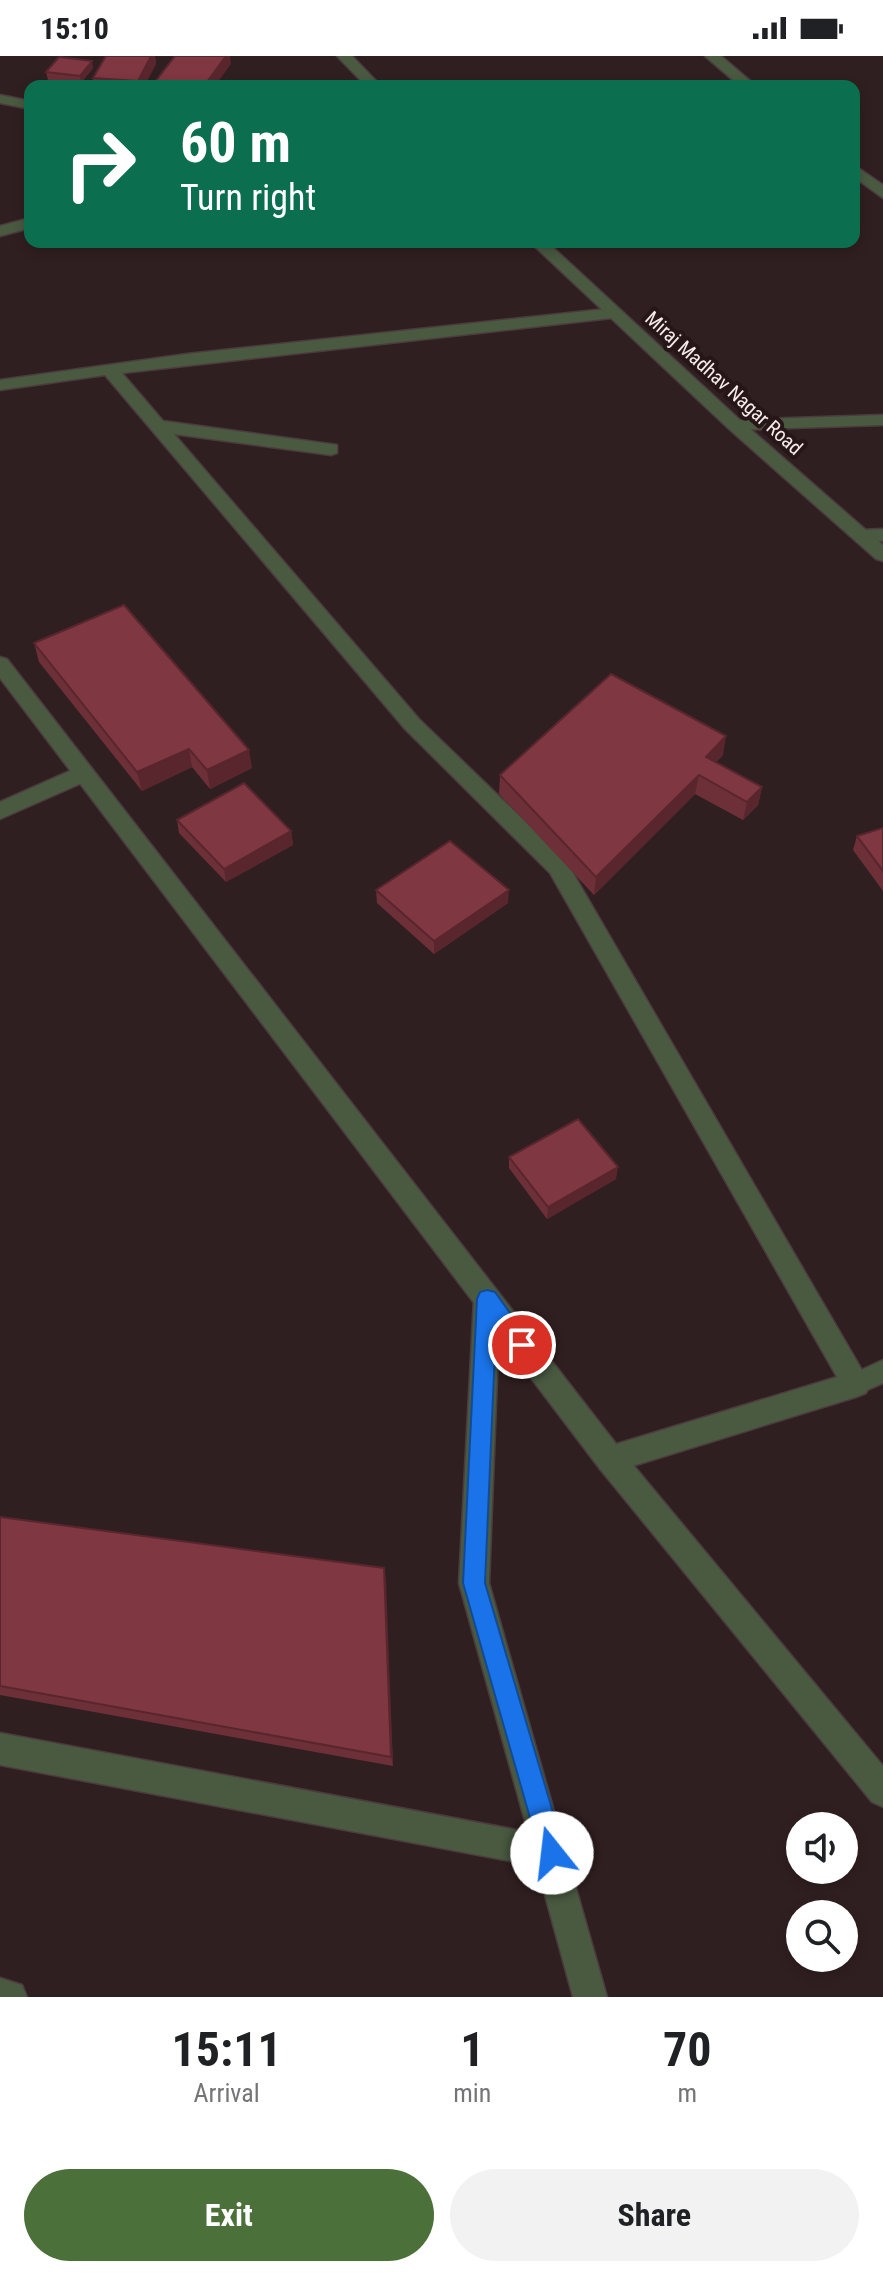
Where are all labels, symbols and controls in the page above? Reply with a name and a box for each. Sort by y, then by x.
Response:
text: 15:10 [40,11,109,46]
text: 60 m [180,110,291,176]
icon: right [48,112,152,216]
text: Turn right [180,177,316,219]
street label: Miraj Madhav Nagar Road [640,306,808,460]
pin [488,1311,556,1379]
icon: arrive [500,1323,544,1367]
position arrow [510,1811,594,1895]
map controls [786,1812,858,1972]
button: sound [786,1812,858,1884]
button: search [786,1900,858,1972]
text: 15:11 [172,2021,282,2078]
text: 1 [460,2021,484,2078]
text: 70 [663,2021,711,2078]
text: Arrival [194,2078,260,2108]
text: min [453,2078,491,2108]
text: m [677,2078,697,2108]
button: Exit [24,2169,434,2261]
button: Share [450,2169,859,2261]

